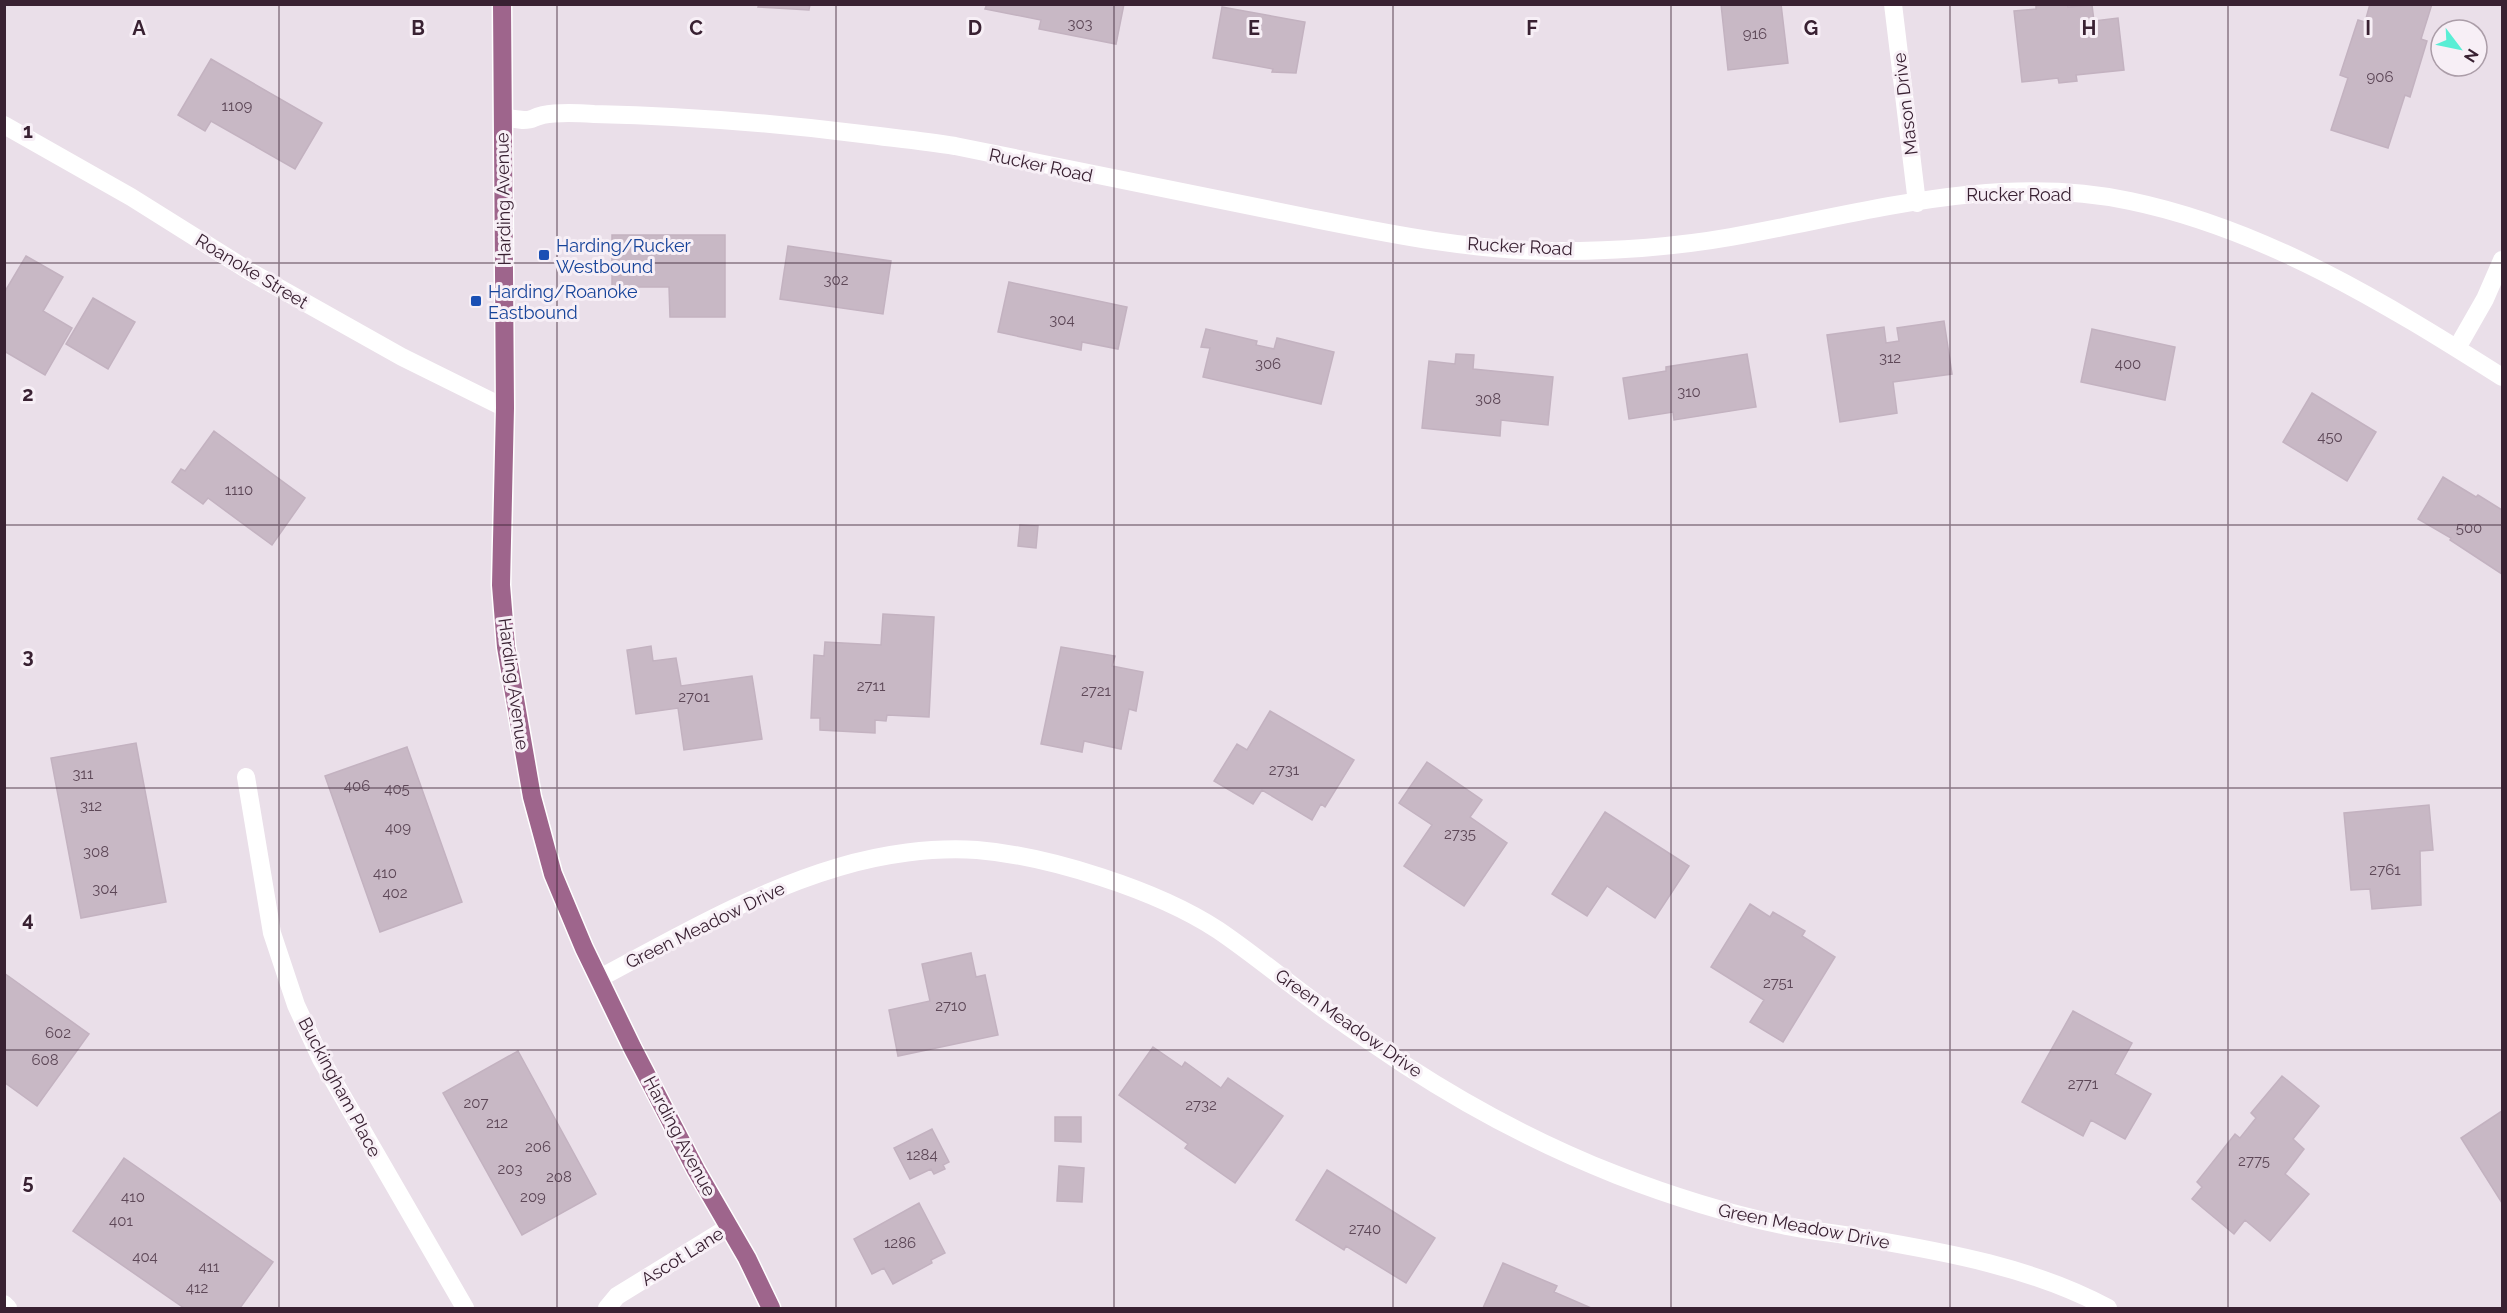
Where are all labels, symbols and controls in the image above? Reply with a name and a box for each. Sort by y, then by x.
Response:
house number: 303 [1067,15,1093,33]
text: A [132,16,146,40]
text: B [411,16,425,40]
text: C [689,16,703,40]
text: D [968,16,982,40]
text: E [1248,16,1260,40]
text: F [1526,16,1538,40]
text: G [1804,16,1818,40]
text: H [2082,16,2096,40]
text: I [2365,16,2371,40]
north arrow [2429,18,2489,78]
house number: 916 [1743,25,1767,43]
text: N [2460,45,2483,66]
street label: Mason Drive [1888,51,1922,156]
house number: 906 [2366,68,2394,86]
house number: 1109 [222,97,253,115]
text: 1 [23,119,33,143]
street label: Harding Avenue [491,132,515,266]
street label: Rucker Road [987,144,1095,186]
street label: Rucker Road [1966,184,2072,205]
street label: Roanoke Street [192,229,312,313]
street label: Rucker Road [1467,233,1573,259]
place label: Harding/Rucker Westbound [556,235,691,277]
marker: Harding/Rucker Westbound [537,248,551,262]
house number: 302 [823,271,849,289]
place label: Harding/Roanoke Eastbound [488,281,638,323]
marker: Harding/Roanoke Eastbound [469,294,483,308]
house number: 304 [1049,311,1075,329]
house number: 312 [1879,349,1901,367]
house number: 306 [1255,355,1281,373]
house number: 400 [2115,355,2141,373]
text: 2 [22,382,34,406]
house number: 310 [1677,383,1701,401]
house number: 308 [1475,390,1501,408]
house number: 450 [2317,428,2343,446]
house number: 1110 [225,481,253,499]
house number: 500 [2456,519,2482,537]
street label: Harding Avenue [494,617,534,752]
text: 3 [22,644,34,668]
house number: 2711 [857,677,886,695]
house number: 2721 [1081,682,1112,700]
house number: 2701 [678,688,710,706]
house number: 2731 [1269,761,1300,779]
house number: 311 [73,765,94,783]
house number: 406 [344,777,370,795]
house number: 405 [384,780,410,798]
house number: 312 [80,797,102,815]
house number: 409 [385,819,411,837]
house number: 2735 [1444,825,1476,843]
house number: 308 [83,843,109,861]
house number: 2761 [2369,861,2401,879]
house number: 410 [373,864,397,882]
street label: Green Meadow Drive [622,877,788,973]
house number: 304 [92,880,118,898]
house number: 402 [382,884,408,902]
text: 4 [22,907,34,931]
street label: Green Meadow Drive [1272,964,1427,1082]
house number: 2751 [1763,974,1794,992]
house number: 2710 [935,997,967,1015]
street label: Buckingham Place [294,1013,386,1161]
house number: 602 [45,1024,71,1042]
house number: 608 [31,1051,59,1069]
street label: Harding Avenue [640,1072,721,1200]
house number: 2771 [2068,1075,2099,1093]
house number: 207 [464,1094,488,1112]
house number: 2732 [1185,1096,1217,1114]
house number: 212 [486,1114,508,1132]
house number: 206 [525,1138,551,1156]
house number: 1284 [906,1146,938,1164]
house number: 2775 [2238,1152,2270,1170]
house number: 203 [497,1160,523,1178]
house number: 208 [546,1168,572,1186]
text: 5 [22,1170,34,1194]
house number: 410 [121,1188,145,1206]
house number: 209 [520,1188,546,1206]
street label: Green Meadow Drive [1716,1199,1892,1253]
house number: 401 [109,1212,133,1230]
house number: 2740 [1349,1220,1381,1238]
street label: Ascot Lane [637,1222,727,1290]
house number: 1286 [884,1234,916,1252]
house number: 404 [132,1248,158,1266]
house number: 411 [198,1258,220,1276]
house number: 412 [186,1279,208,1297]

